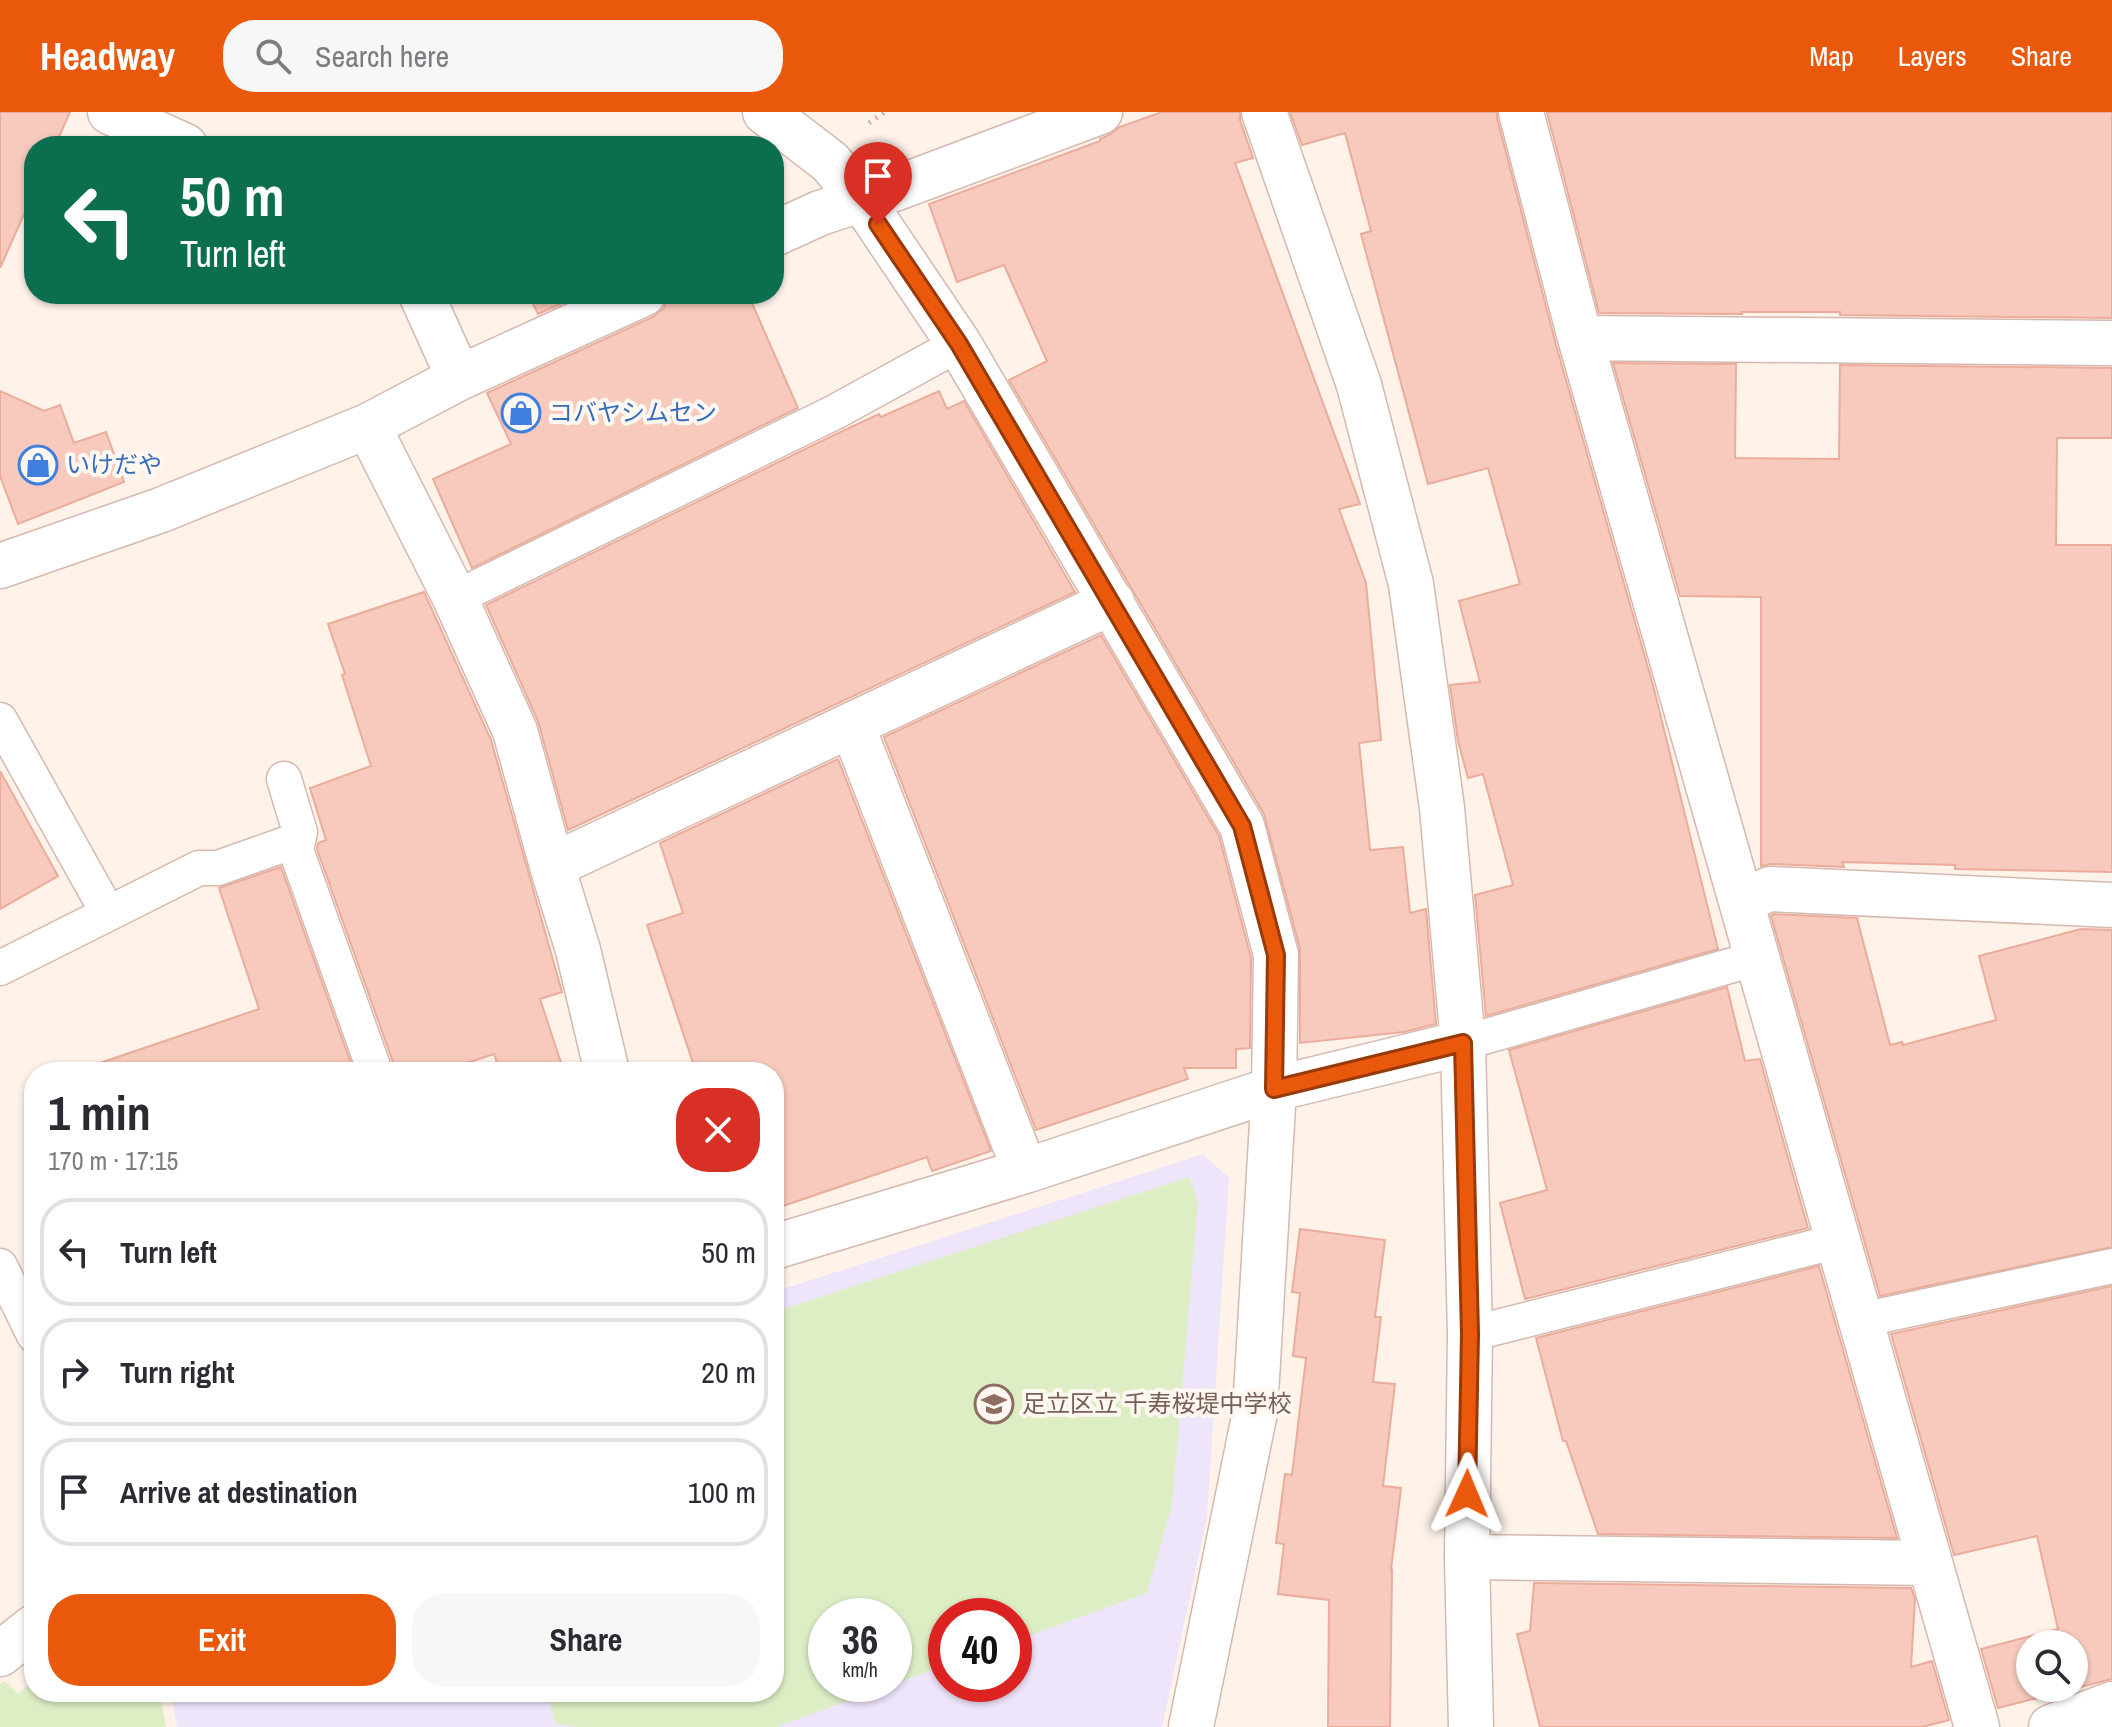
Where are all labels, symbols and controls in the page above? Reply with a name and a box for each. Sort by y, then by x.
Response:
search box [223,20,783,92]
text: Headway [40,31,175,82]
icon: search [251,34,295,78]
text: Search here [315,36,449,76]
text: Map [1809,37,1854,75]
text: Layers [1898,37,1967,75]
text: Share [2011,37,2072,75]
pin [844,142,912,224]
icon: arrive [856,154,900,198]
text: 50 m [180,158,285,233]
icon: left [48,168,152,272]
text: Turn left [180,230,286,278]
shop icon: コバヤシムセン [500,392,542,434]
place label: コバヤシムセン [549,396,717,428]
shop icon: いけだや [17,444,59,486]
place label: いけだや [66,448,162,480]
text: 1 min [48,1080,151,1145]
button: close [676,1088,760,1172]
text: 170 m · 17:15 [48,1143,178,1178]
icon: left [52,1230,96,1274]
text: Turn left [120,1232,217,1272]
text: 50 m [701,1232,756,1272]
icon: right [52,1350,96,1394]
text: Turn right [120,1352,234,1392]
text: 20 m [701,1352,756,1392]
school or university icon: 足立区立 千寿桜堤中学校 [973,1383,1015,1425]
place label: 足立区立 千寿桜堤中学校 [1022,1387,1291,1419]
position arrow [1425,1452,1509,1536]
icon: arrive [52,1470,96,1514]
text: Arrive at destination [120,1472,358,1512]
text: 100 m [688,1472,756,1512]
button: Exit [48,1594,396,1686]
button: Share [412,1594,760,1686]
speed limit sign: 40 [928,1598,1032,1702]
text: 36 [842,1613,878,1666]
map controls [2016,1630,2088,1702]
button: search [2016,1630,2088,1702]
text: km/h [842,1656,878,1683]

